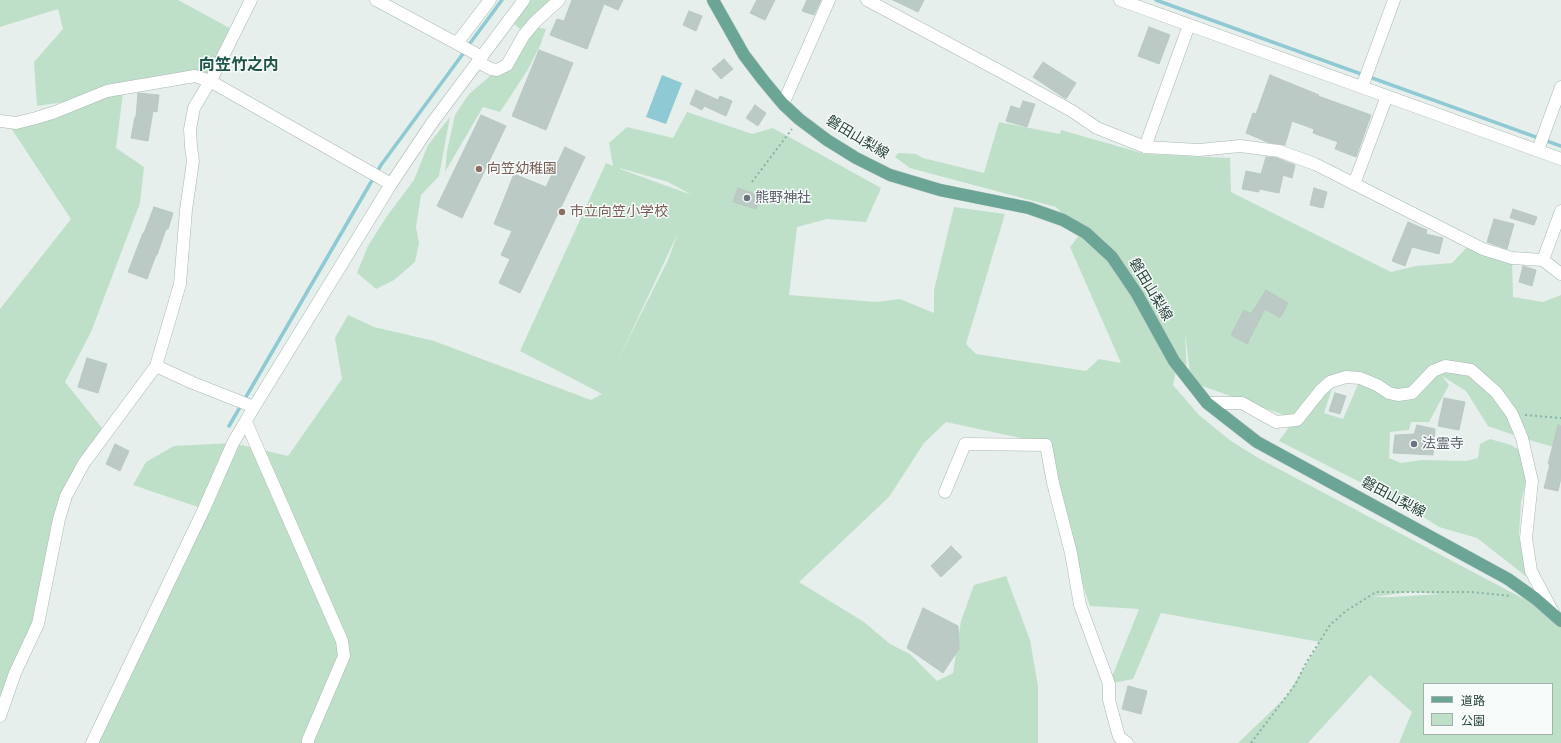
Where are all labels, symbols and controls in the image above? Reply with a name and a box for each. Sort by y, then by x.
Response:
district label: 向笠竹之内 [199,56,279,76]
street label: 磐田山梨線 [823,113,891,163]
place label: 向笠幼稚園 [487,161,557,177]
marker: 向笠幼稚園 [474,164,484,174]
place label: 熊野神社 [755,190,811,206]
marker: 熊野神社 [742,193,752,203]
place label: 市立向笠小学校 [570,204,668,220]
marker: 市立向笠小学校 [557,207,567,217]
street label: 磐田山梨線 [1125,256,1175,324]
place label: 法霊寺 [1422,436,1464,452]
marker: 法霊寺 [1409,439,1419,449]
street label: 磐田山梨線 [1358,474,1428,522]
legend [1423,683,1553,735]
text: 道路 [1461,694,1485,708]
text: 公園 [1461,714,1485,728]

